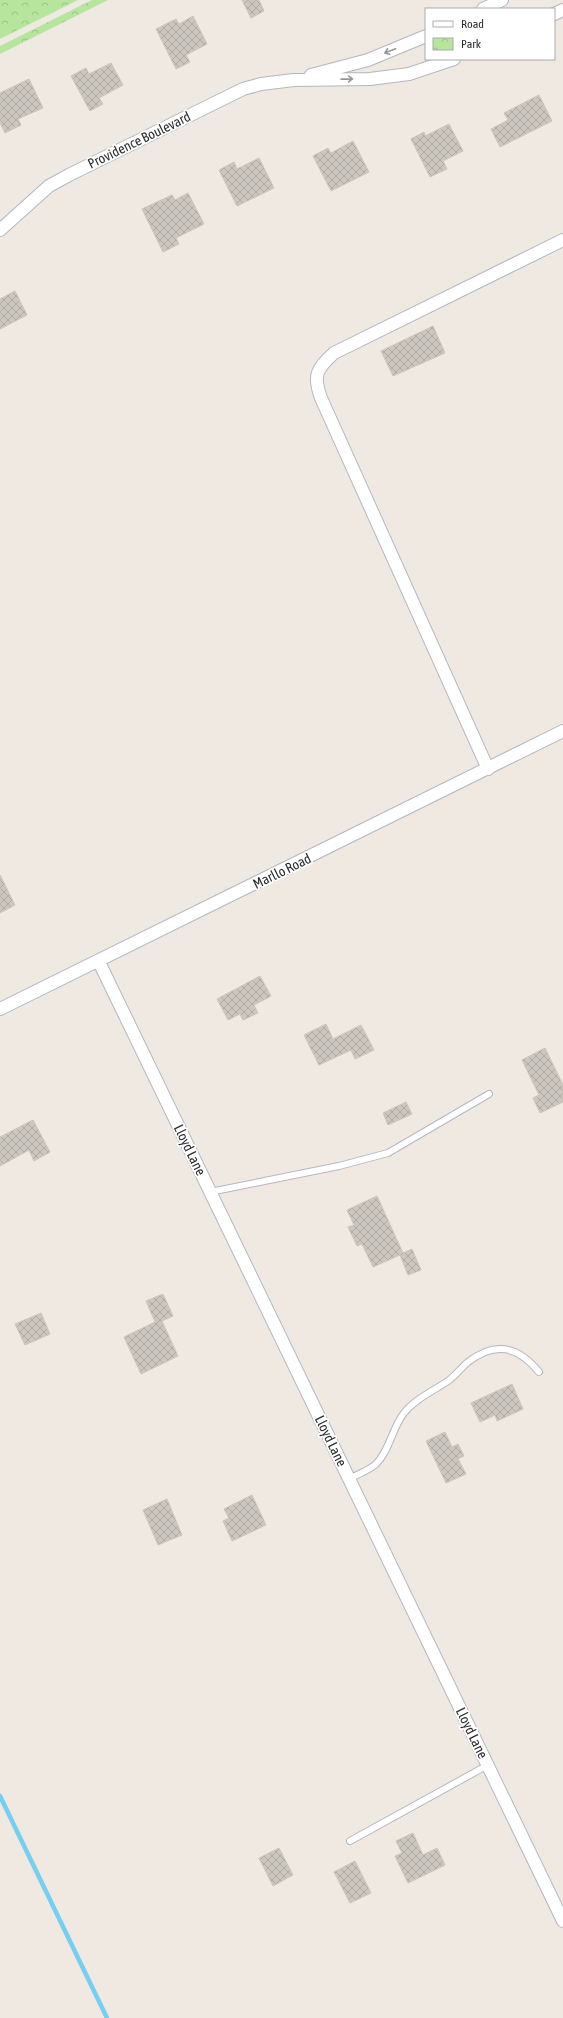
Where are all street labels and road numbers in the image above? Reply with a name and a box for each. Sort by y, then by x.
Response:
street label: Providence Boulevard [85,108,193,172]
street label: Marllo Road [250,850,314,892]
street label: Lloyd Lane [171,1122,209,1178]
street label: Lloyd Lane [312,1413,350,1469]
street label: Lloyd Lane [453,1705,491,1761]

